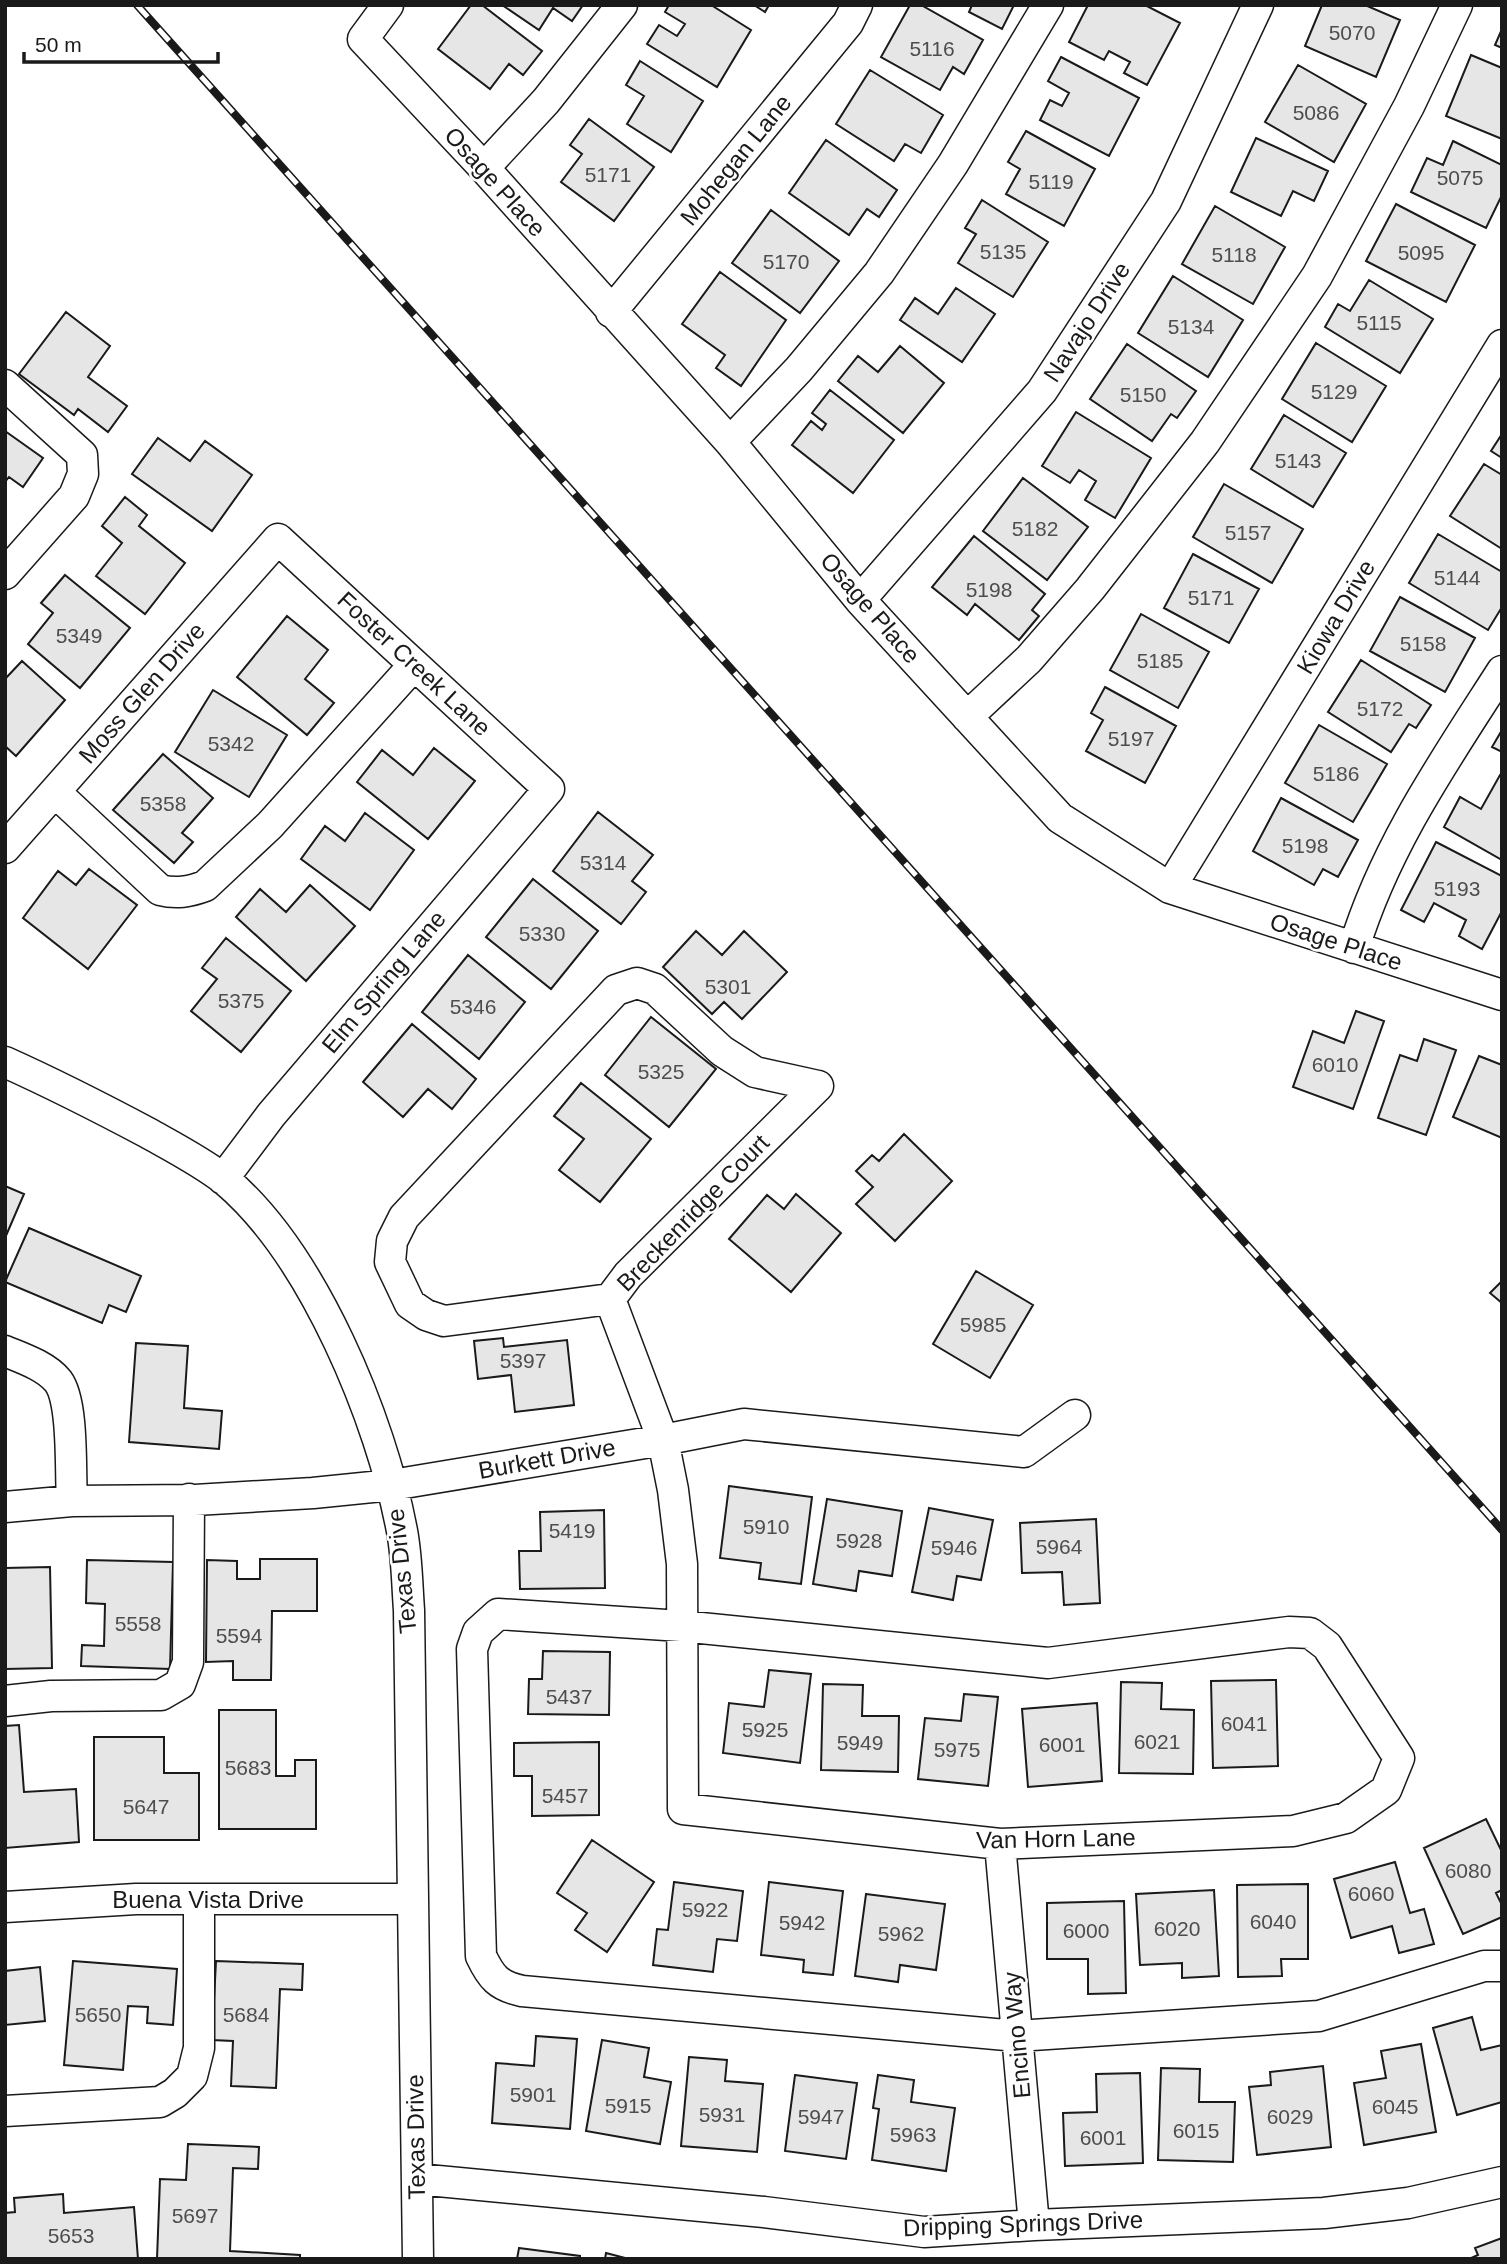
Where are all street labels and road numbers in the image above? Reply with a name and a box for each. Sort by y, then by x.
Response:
street label: Mohegan Lane [675,89,796,230]
street label: Osage Place [439,122,551,242]
street label: Navajo Drive [1038,257,1135,387]
street label: Osage Place [815,547,926,668]
street label: Kiowa Drive [1291,555,1380,679]
street label: Foster Creek Lane [332,586,496,741]
street label: Moss Glen Drive [73,617,210,768]
street label: Elm Spring Lane [316,905,451,1058]
street label: Osage Place [1267,907,1406,976]
street label: Breckenridge Court [611,1129,774,1296]
street label: Burkett Drive [476,1433,618,1484]
street label: Texas Drive [382,1507,421,1635]
street label: Van Horn Lane [976,1824,1136,1853]
street label: Buena Vista Drive [112,1886,304,1913]
street label: Encino Way [998,1971,1035,2100]
street label: Texas Drive [401,2074,430,2200]
street label: Dripping Springs Drive [903,2206,1143,2241]

